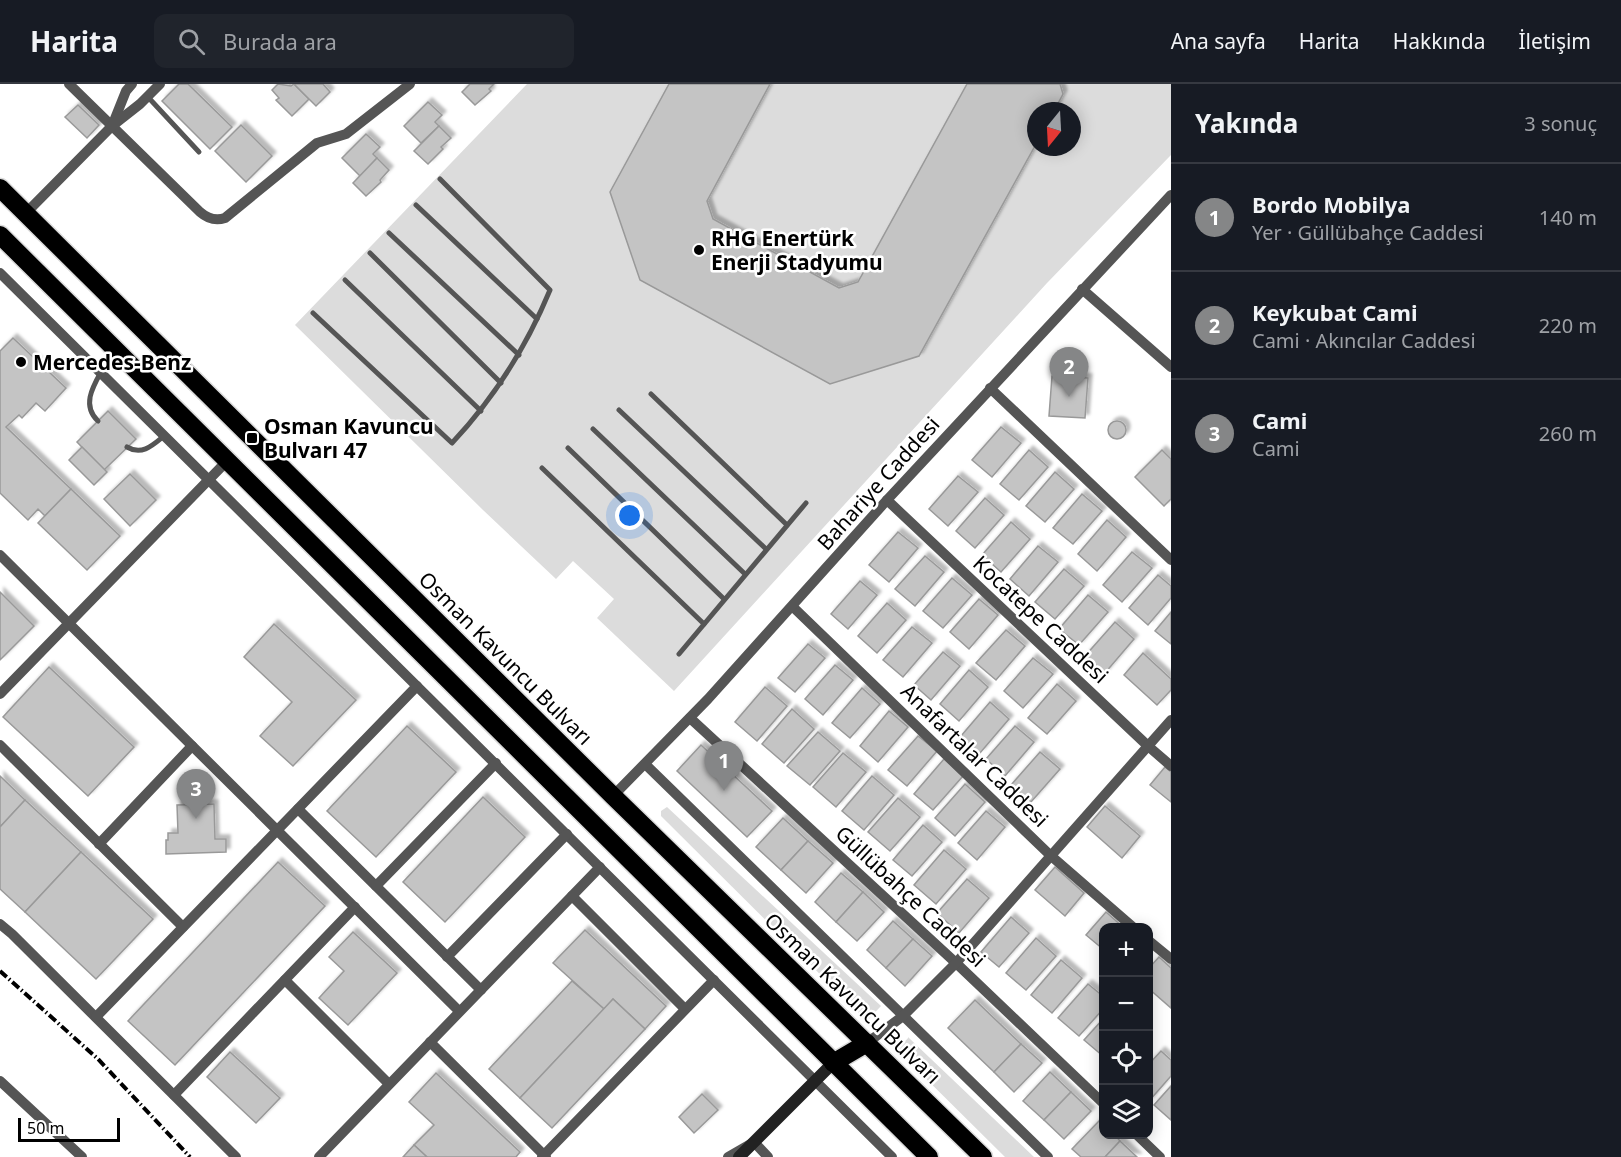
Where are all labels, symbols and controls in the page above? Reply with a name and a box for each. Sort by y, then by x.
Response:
search box [154,14,574,68]
text: Harita [30,22,118,60]
icon: search [175,25,208,58]
text: Burada ara [223,26,337,56]
text: Ana sayfa [1171,27,1266,55]
text: Harita [1299,27,1360,55]
text: Hakkında [1393,27,1486,55]
text: İletişim [1519,27,1591,55]
north arrow [1027,102,1081,156]
text: Yakında [1195,105,1298,141]
text: 3 sonuç [1524,110,1597,137]
text: Bordo Mobilya [1252,189,1410,219]
text: 1 [1209,204,1220,231]
text: 140 m [1539,204,1597,231]
text: Yer · Güllübahçe Caddesi [1252,219,1484,246]
place label: RHG Enertürk Enerji Stadyumu [711,224,883,276]
marker: RHG Enertürk Enerji Stadyumu [692,243,706,257]
text: Keykubat Cami [1252,297,1418,327]
text: 2 [1209,312,1220,339]
text: 220 m [1539,312,1597,339]
text: Cami · Akıncılar Caddesi [1252,327,1476,354]
place label: Mercedes-Benz [33,348,191,376]
pin: 2 [1050,348,1088,397]
marker: Mercedes-Benz [14,355,28,369]
text: Cami [1252,405,1307,435]
street label: Bahariye Caddesi [811,410,945,556]
place label: Osman Kavuncu Bulvarı 47 [264,412,434,464]
text: 3 [1209,420,1220,447]
text: 260 m [1539,420,1597,447]
marker: Osman Kavuncu Bulvarı 47 [245,431,259,445]
text: Cami [1252,435,1300,462]
your location [615,501,644,530]
street label: Kocatepe Caddesi [967,549,1115,689]
street label: Osman Kavuncu Bulvarı [413,565,599,751]
street label: Anafartalar Caddesi [895,677,1055,833]
pin: 1 [704,742,744,791]
pin: 3 [176,770,216,819]
street label: Güllübahçe Caddesi [830,819,992,973]
street label: Osman Kavuncu Bulvarı [759,906,947,1090]
map controls [1099,923,1153,1139]
button: + [1099,923,1153,977]
button: − [1099,977,1153,1031]
button: locate [1099,1031,1153,1085]
button: layers [1099,1085,1153,1139]
scale bar [18,1115,120,1142]
text: 50 m [27,1117,64,1139]

